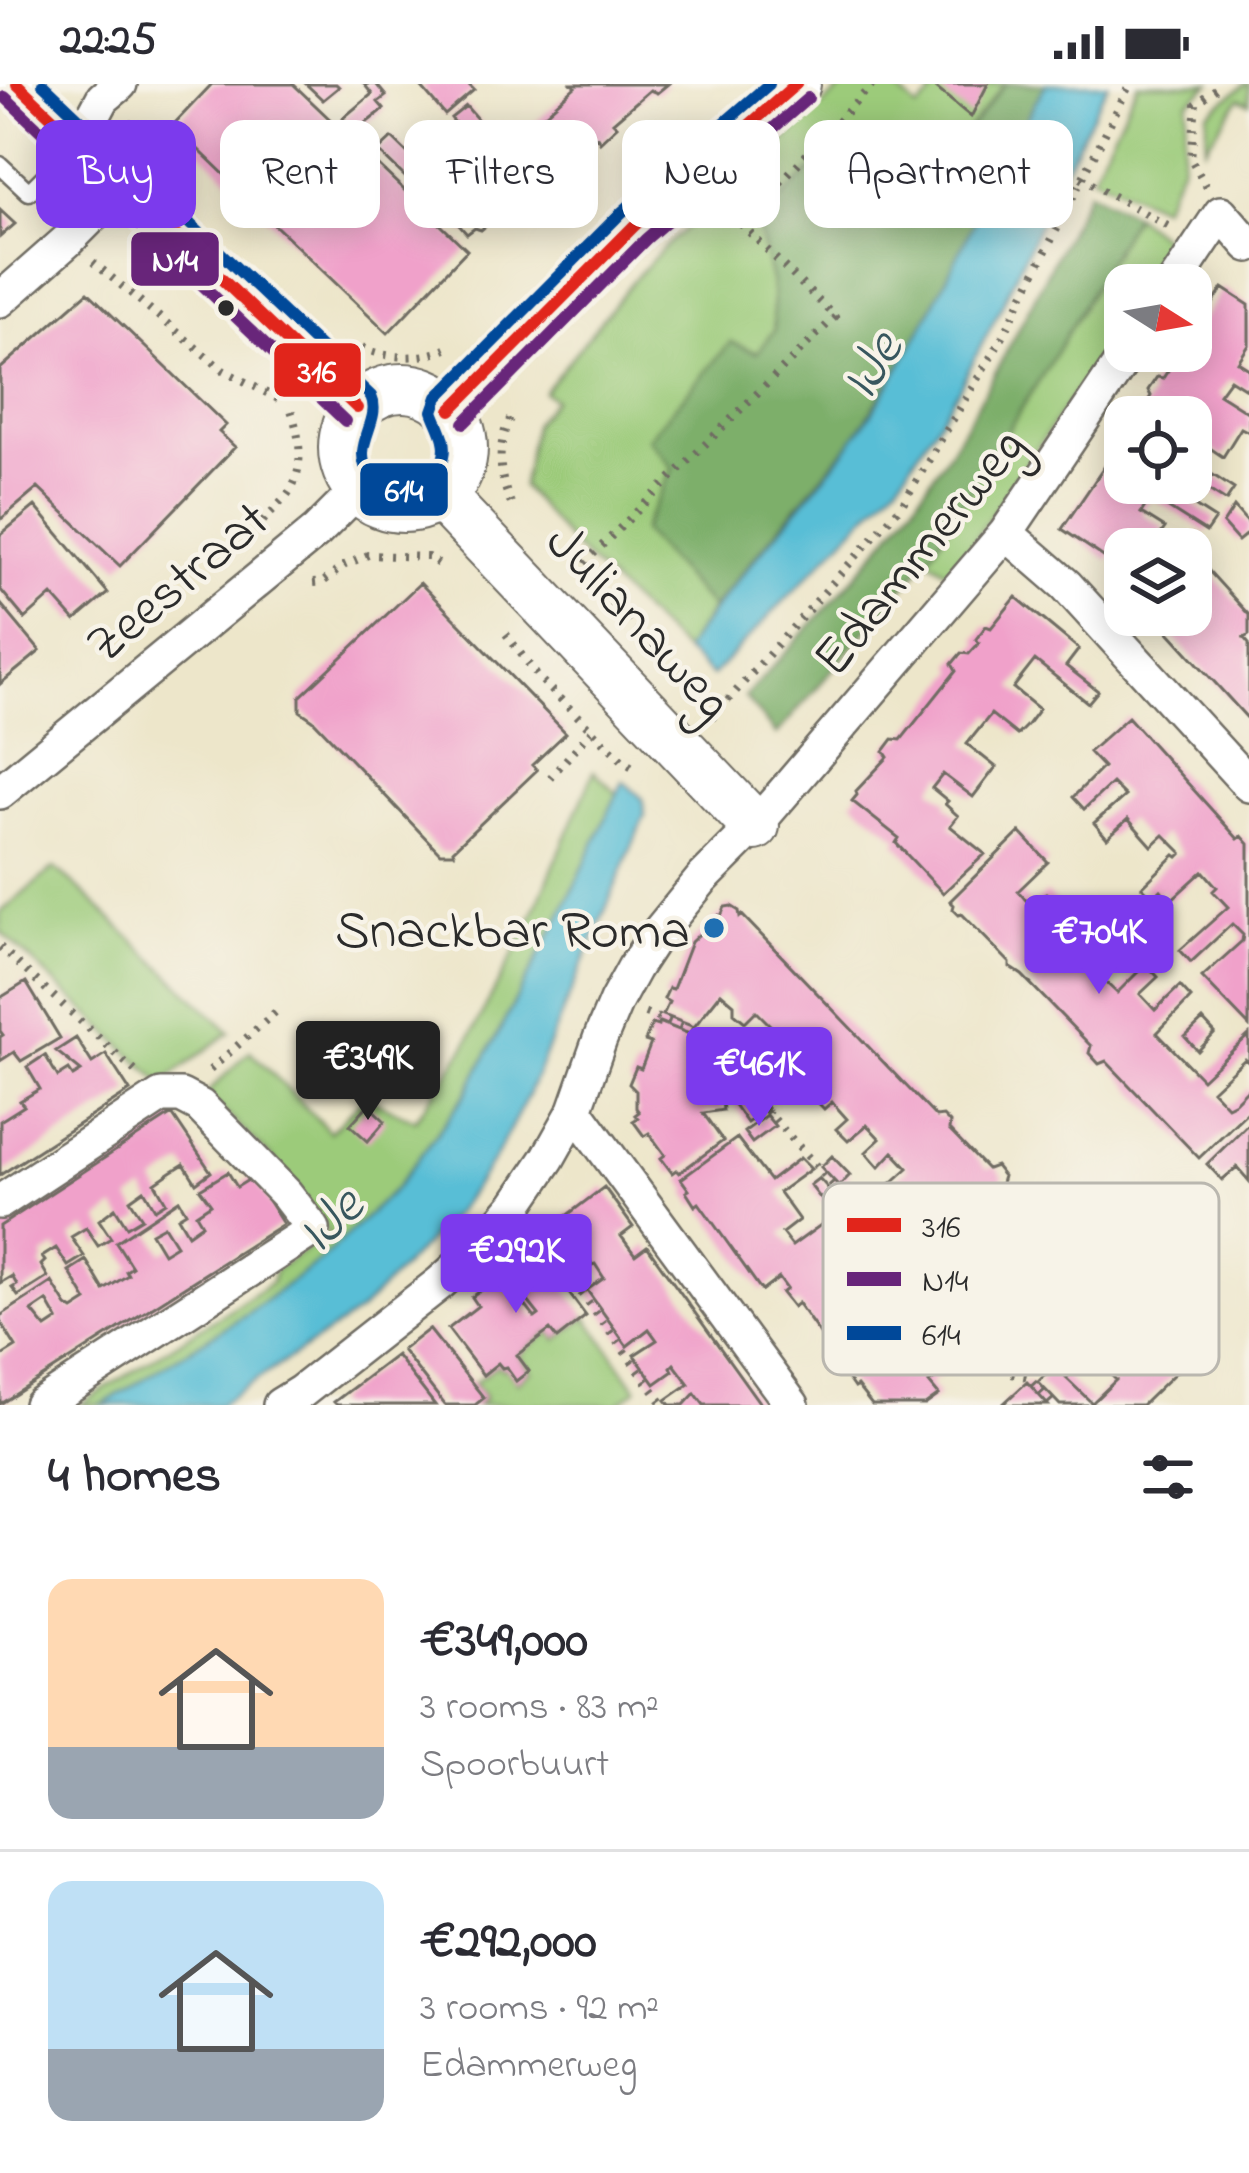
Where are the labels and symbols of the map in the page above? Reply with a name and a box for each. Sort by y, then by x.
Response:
line badge: N14 [129,230,221,288]
text: N14 [152,239,199,287]
north arrow [1104,264,1212,372]
unlabelled marker [215,297,237,319]
water label: IJe [822,315,929,418]
line badge: 316 [272,341,363,399]
text: 316 [297,350,337,398]
street label: Edammerweg [797,412,1047,696]
line badge: 614 [358,461,450,518]
text: 614 [385,469,424,517]
street label: Zeestraat [71,485,288,685]
street label: Julianaweg [524,508,749,741]
place label: Snackbar Roma [335,895,690,973]
pin: €704K [1015,895,1183,997]
marker: Snackbar Roma [701,915,727,941]
pin: €349K [284,1021,452,1123]
pin: €461K [675,1027,843,1129]
water label: IJe [280,1168,387,1276]
legend [823,1183,1219,1375]
text: 316 [922,1205,961,1253]
pin: €292K [432,1214,600,1316]
text: N14 [922,1259,968,1307]
text: 614 [922,1313,961,1361]

